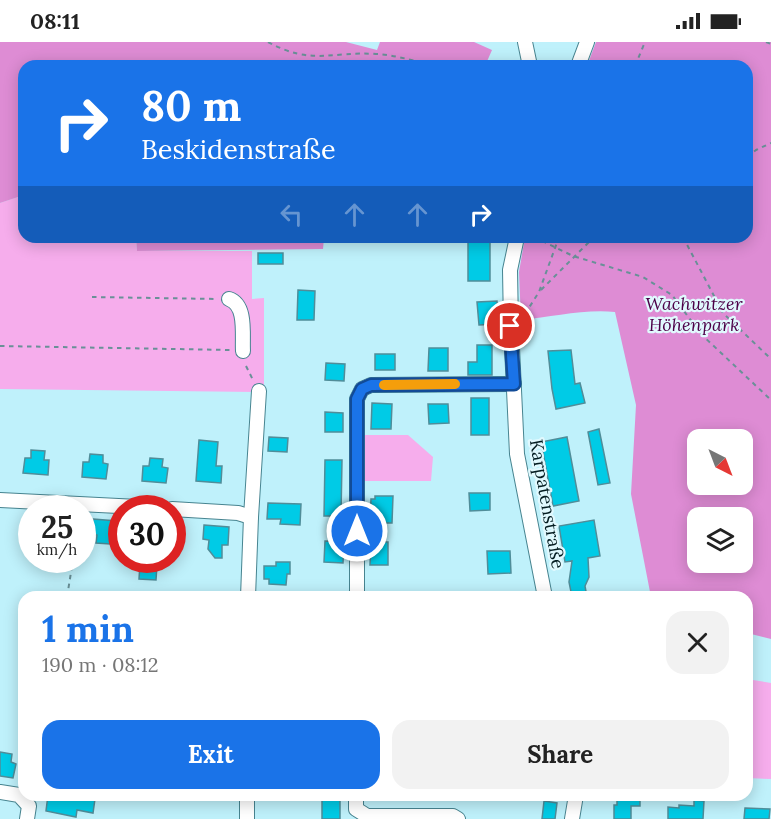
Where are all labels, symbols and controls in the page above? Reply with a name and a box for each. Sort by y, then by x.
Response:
text: 08:11 [30,7,80,35]
text: 80 m [141,79,241,133]
icon: right [42,84,120,162]
text: Beskidenstraße [141,132,336,166]
icon: left [275,198,308,231]
icon: ahead [338,198,371,231]
icon: ahead [401,198,434,231]
icon: right [464,198,497,231]
park label: Wachwitzer Höhenpark [645,292,744,336]
pin [484,300,535,351]
icon: arrive [493,309,526,342]
north arrow [687,429,753,495]
map controls [687,429,753,573]
street label: Karpatenstraße [525,437,570,571]
speed limit sign: 30 [108,495,186,573]
position arrow [325,499,389,563]
button: layers [687,507,753,573]
text: 25 [41,508,73,546]
text: km/h [37,540,77,559]
text: 1 min [42,606,134,652]
button: close [666,611,729,674]
text: 190 m · 08:12 [42,652,159,677]
button: Exit [42,720,380,789]
button: Share [392,720,729,789]

